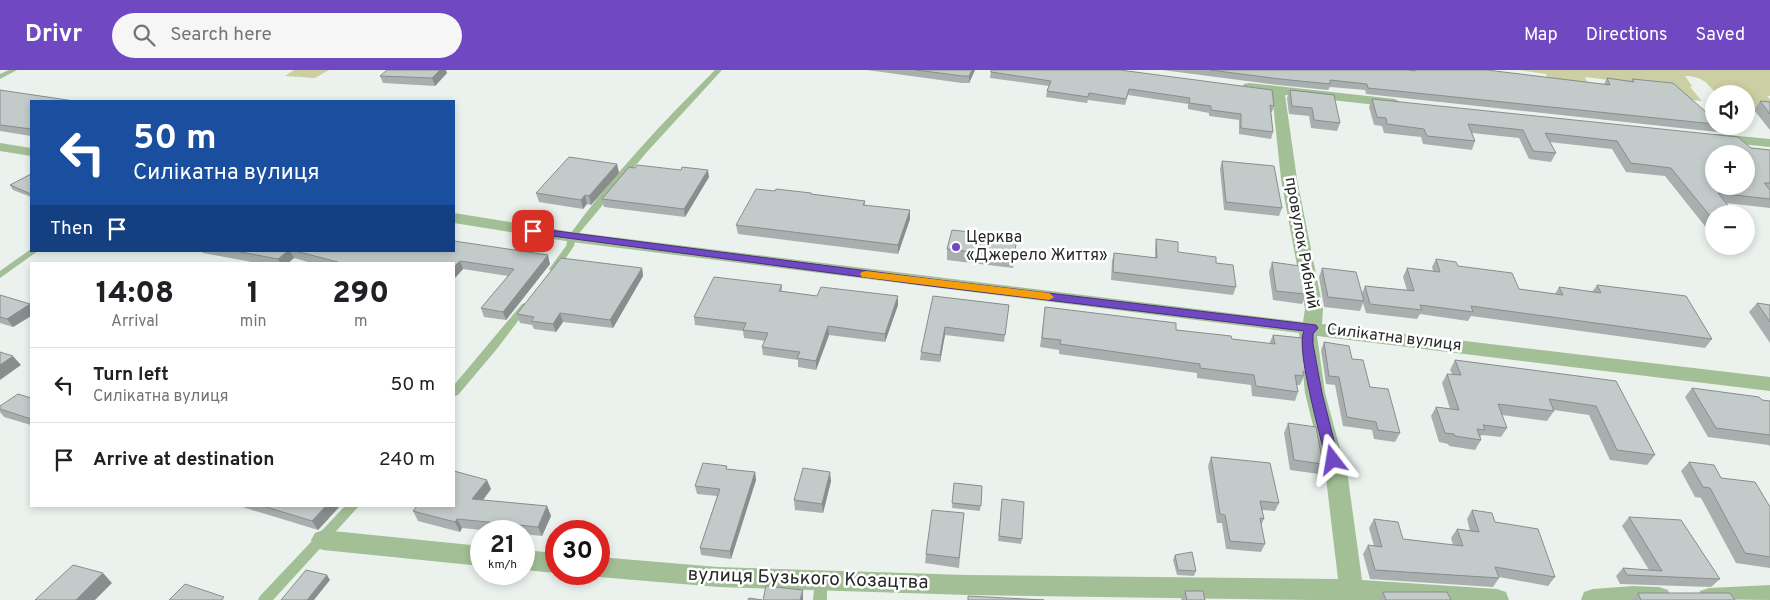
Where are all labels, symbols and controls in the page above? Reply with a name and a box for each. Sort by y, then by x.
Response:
search box [112,13,462,58]
text: Drivr [25,20,82,50]
icon: search [130,21,158,49]
text: Search here [170,23,272,47]
text: Map [1524,24,1558,47]
text: Directions [1586,24,1668,47]
text: Saved [1696,24,1745,47]
map controls [1705,85,1755,255]
button: sound [1705,85,1755,135]
text: 50 m [133,117,217,161]
icon: left [50,120,115,185]
button: + [1705,145,1755,195]
text: Силікатна вулиця [133,160,319,187]
street label: провулок Рибний [1280,175,1322,311]
button: − [1705,205,1755,255]
pin [512,210,554,252]
icon: arrive [103,215,131,243]
text: Then [50,217,93,241]
icon: arrive [519,217,547,245]
place label: Церква «Джерело Життя» [966,228,1107,266]
marker: Церква «Джерело Життя» [950,241,962,253]
text: 14:08 [96,276,174,313]
text: 1 [247,276,259,313]
text: 290 [332,276,389,313]
text: Arrival [111,312,159,332]
text: min [240,312,266,332]
text: m [354,312,368,332]
street label: Силікатна вулиця [1325,320,1463,356]
text: Turn left [93,363,169,387]
icon: left [50,371,78,399]
text: 50 m [390,373,435,397]
text: Силікатна вулиця [93,387,229,407]
position arrow [1306,433,1358,485]
icon: arrive [50,446,78,474]
text: Arrive at destination [93,448,274,472]
text: 240 m [379,448,435,472]
speed limit sign: 30 [545,520,610,585]
text: 21 [490,530,515,562]
text: km/h [488,557,517,573]
street label: вулиця Бузького Козацтва [687,563,929,595]

